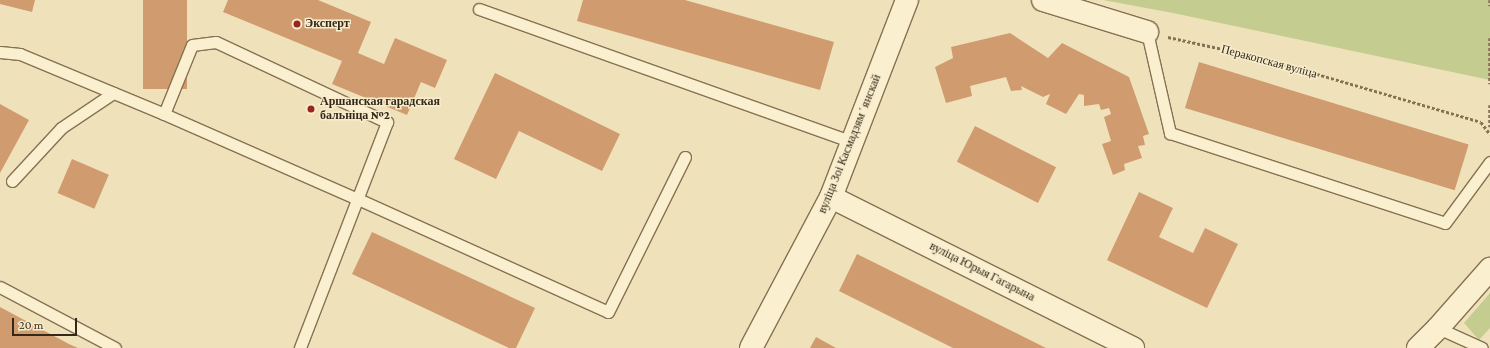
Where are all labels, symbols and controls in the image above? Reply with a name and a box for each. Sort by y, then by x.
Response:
place label: Эксперт [305,17,350,31]
marker: Эксперт [292,19,302,29]
street label: Перакопская вуліца [1219,42,1319,82]
street label: вуліца Зоі Касмадзямʼянскай [815,72,885,216]
place label: Аршанская гарадская бальніца №2 [320,95,440,123]
marker: Аршанская гарадская бальніца №2 [305,103,317,115]
street label: вуліца Юрыя Гагарына [927,239,1037,305]
scale bar [14,310,79,336]
text: 20 m [19,318,43,332]

